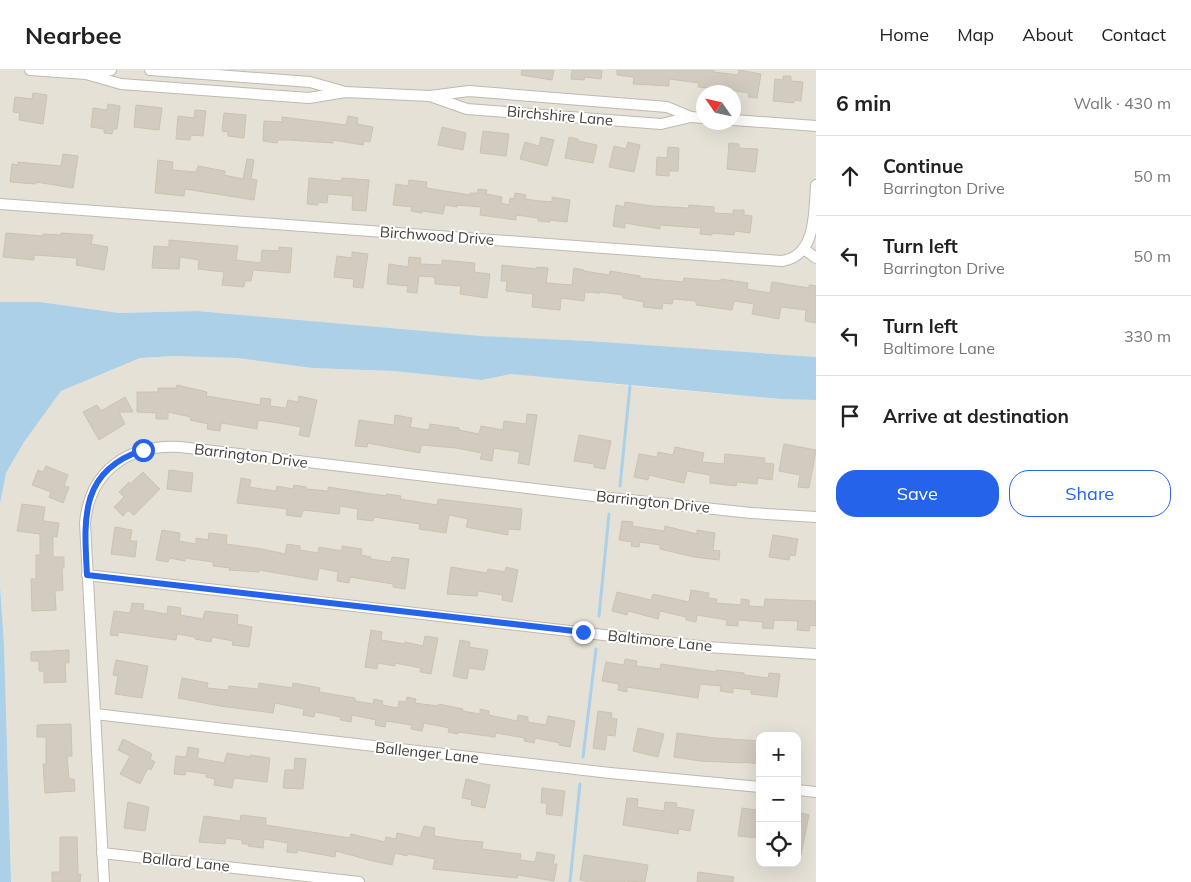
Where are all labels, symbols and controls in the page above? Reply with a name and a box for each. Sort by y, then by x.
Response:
text: Nearbee [25,20,122,50]
text: Home [879,23,929,46]
text: Map [957,23,994,46]
text: About [1022,23,1073,46]
text: Contact [1101,23,1166,46]
north arrow [696,85,741,130]
text: 6 min [836,90,891,116]
text: Walk · 430 m [1073,93,1171,113]
street label: Birchshire Lane [506,101,614,130]
text: Continue [883,154,963,178]
icon: ahead [836,162,864,190]
text: 50 m [1134,166,1171,186]
text: Barrington Drive [883,178,1005,198]
street label: Birchwood Drive [379,222,495,249]
text: Turn left [883,234,958,258]
icon: left [836,242,864,270]
text: 50 m [1134,246,1171,266]
text: Barrington Drive [883,258,1005,278]
text: Turn left [883,314,958,338]
icon: left [836,322,864,350]
text: 330 m [1124,326,1171,346]
text: Baltimore Lane [883,338,995,358]
icon: arrive [836,402,864,430]
text: Arrive at destination [883,404,1069,428]
route start [132,439,155,462]
street label: Barrington Drive [193,439,309,472]
button: Save [836,470,999,517]
button: Share [1009,470,1171,517]
street label: Barrington Drive [595,486,711,517]
route end [572,621,595,644]
street label: Baltimore Lane [607,626,713,655]
map controls [756,732,801,867]
button: + [756,732,801,777]
street label: Ballenger Lane [374,738,480,767]
button: − [756,777,801,822]
button: locate [756,822,801,867]
street label: Ballard Lane [141,847,231,876]

